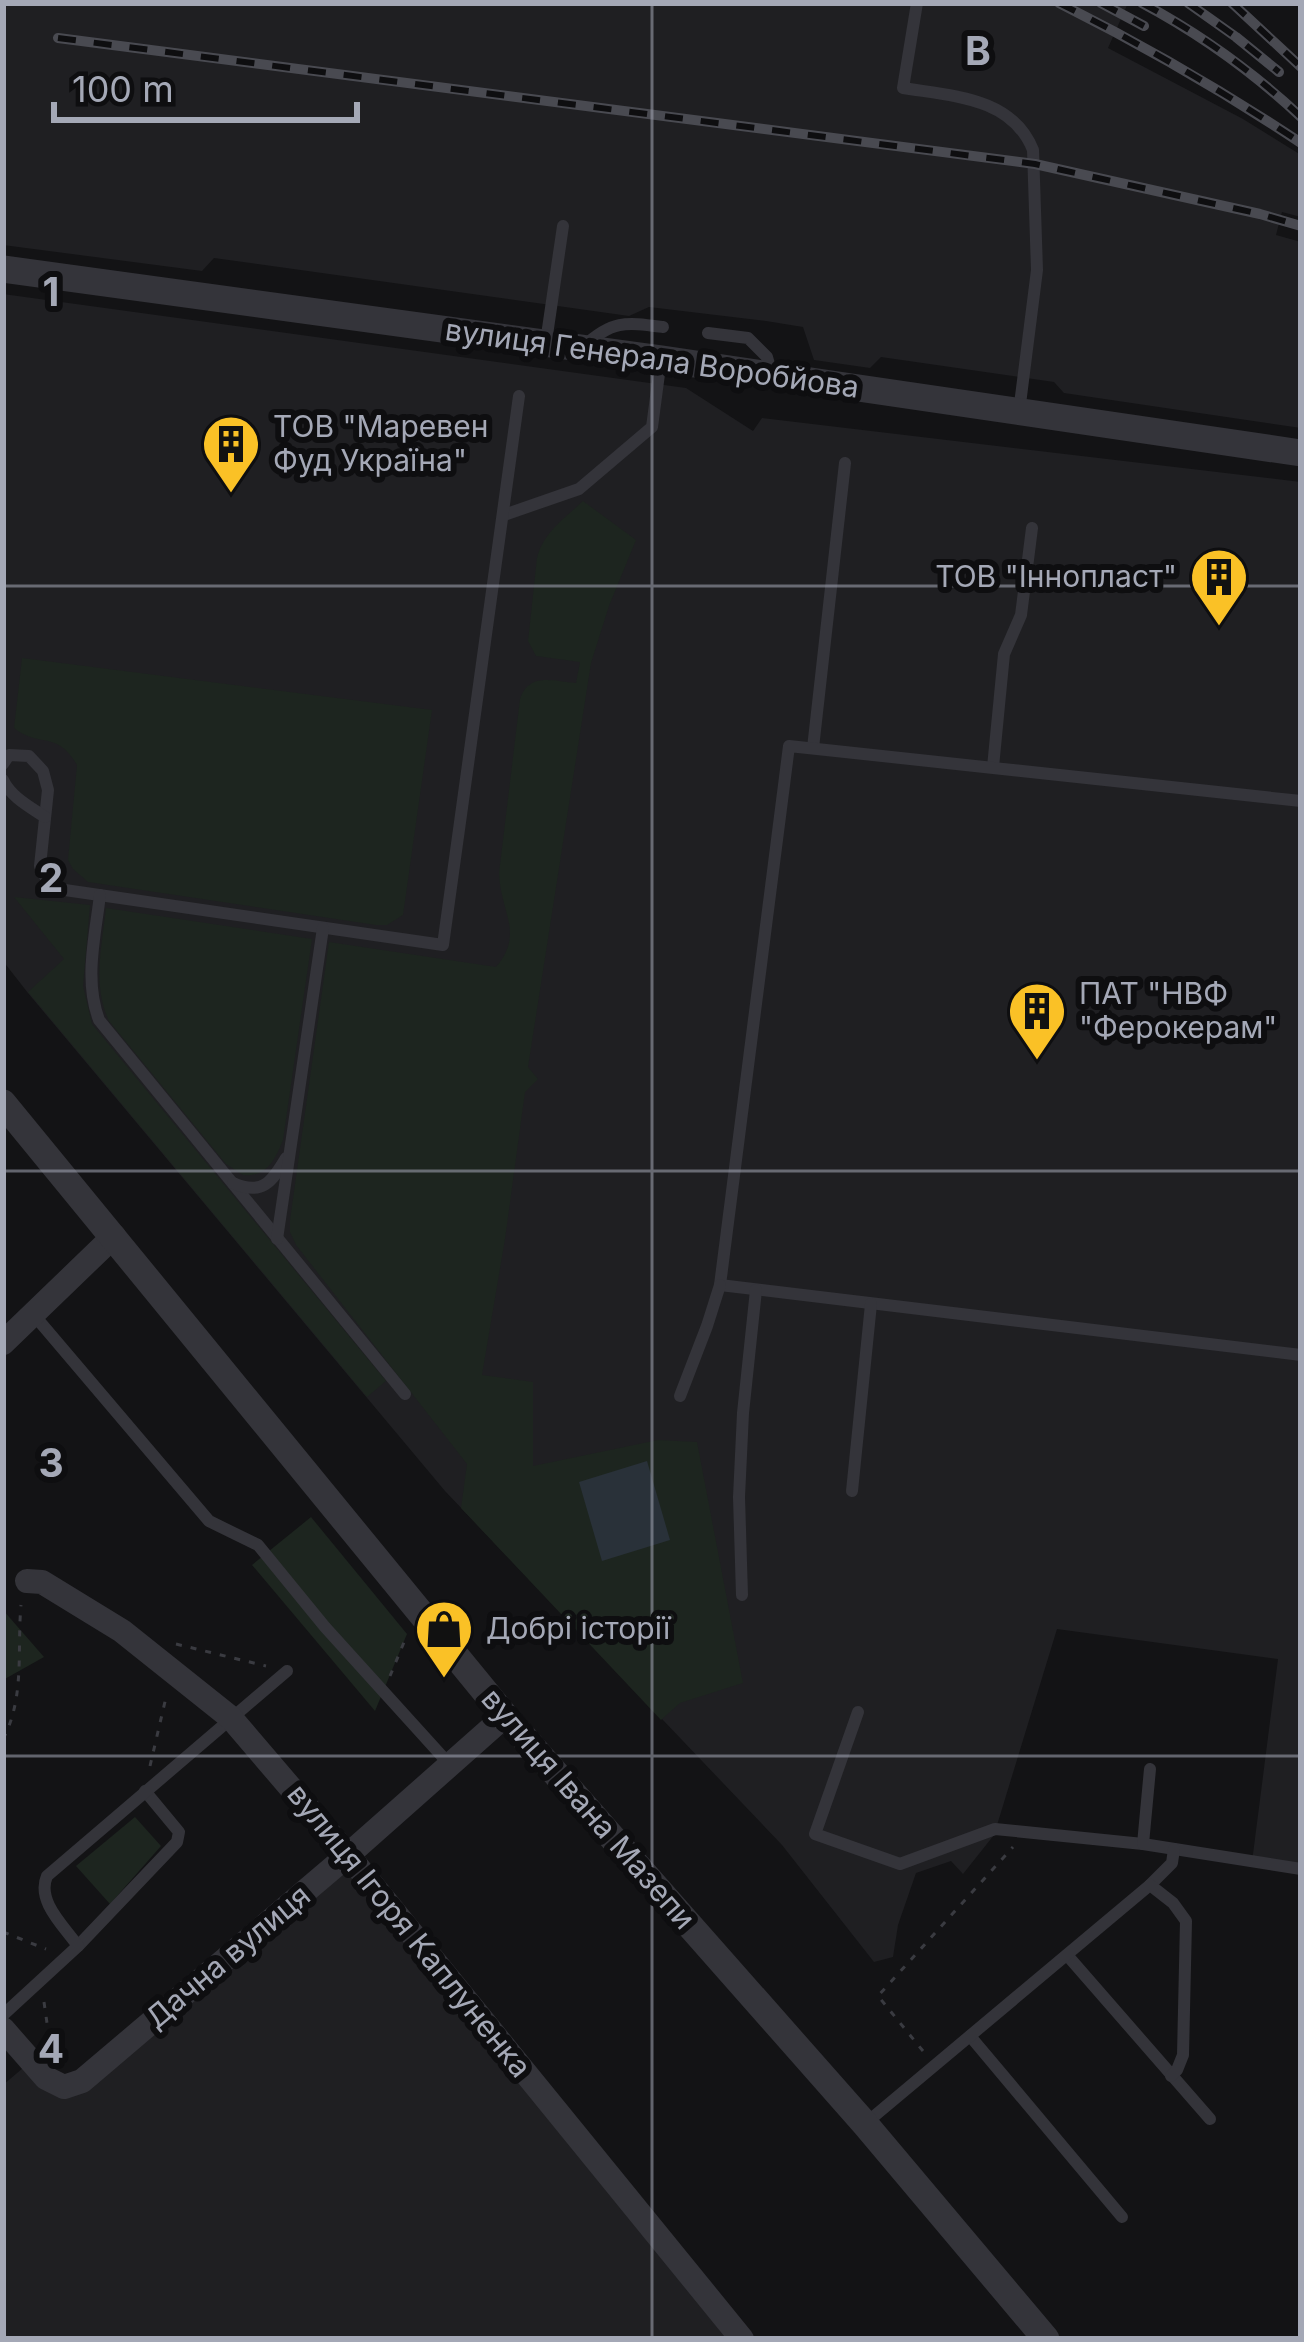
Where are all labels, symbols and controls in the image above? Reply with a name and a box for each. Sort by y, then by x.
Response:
text: B [965,27,991,74]
scale bar [54,48,357,122]
text: 100 m [72,67,174,111]
text: 1 [43,268,59,315]
street label: вулиця Генерала Воробйова [443,311,861,405]
place label: ТОВ "Маревен Фуд Україна" [273,408,488,478]
building icon: ТОВ "Маревен Фуд Україна" [200,413,262,495]
building icon: ТОВ "Іннопласт" [1188,546,1250,628]
place label: ТОВ "Іннопласт" [935,558,1177,594]
text: 2 [39,854,63,901]
place label: ПАТ "НВФ "Ферокерам" [1079,975,1277,1045]
building icon: ПАТ "НВФ "Ферокерам" [1006,980,1068,1062]
text: 3 [38,1439,64,1486]
shop icon: Добрі історії [413,1598,475,1680]
place label: Добрі історії [486,1610,672,1646]
street label: вулиця Івана Мазепи [474,1681,703,1936]
street label: вулиця Ігоря Каплуненка [280,1776,539,2084]
street label: Дачна вулиця [138,1877,317,2036]
text: 4 [38,2025,64,2072]

